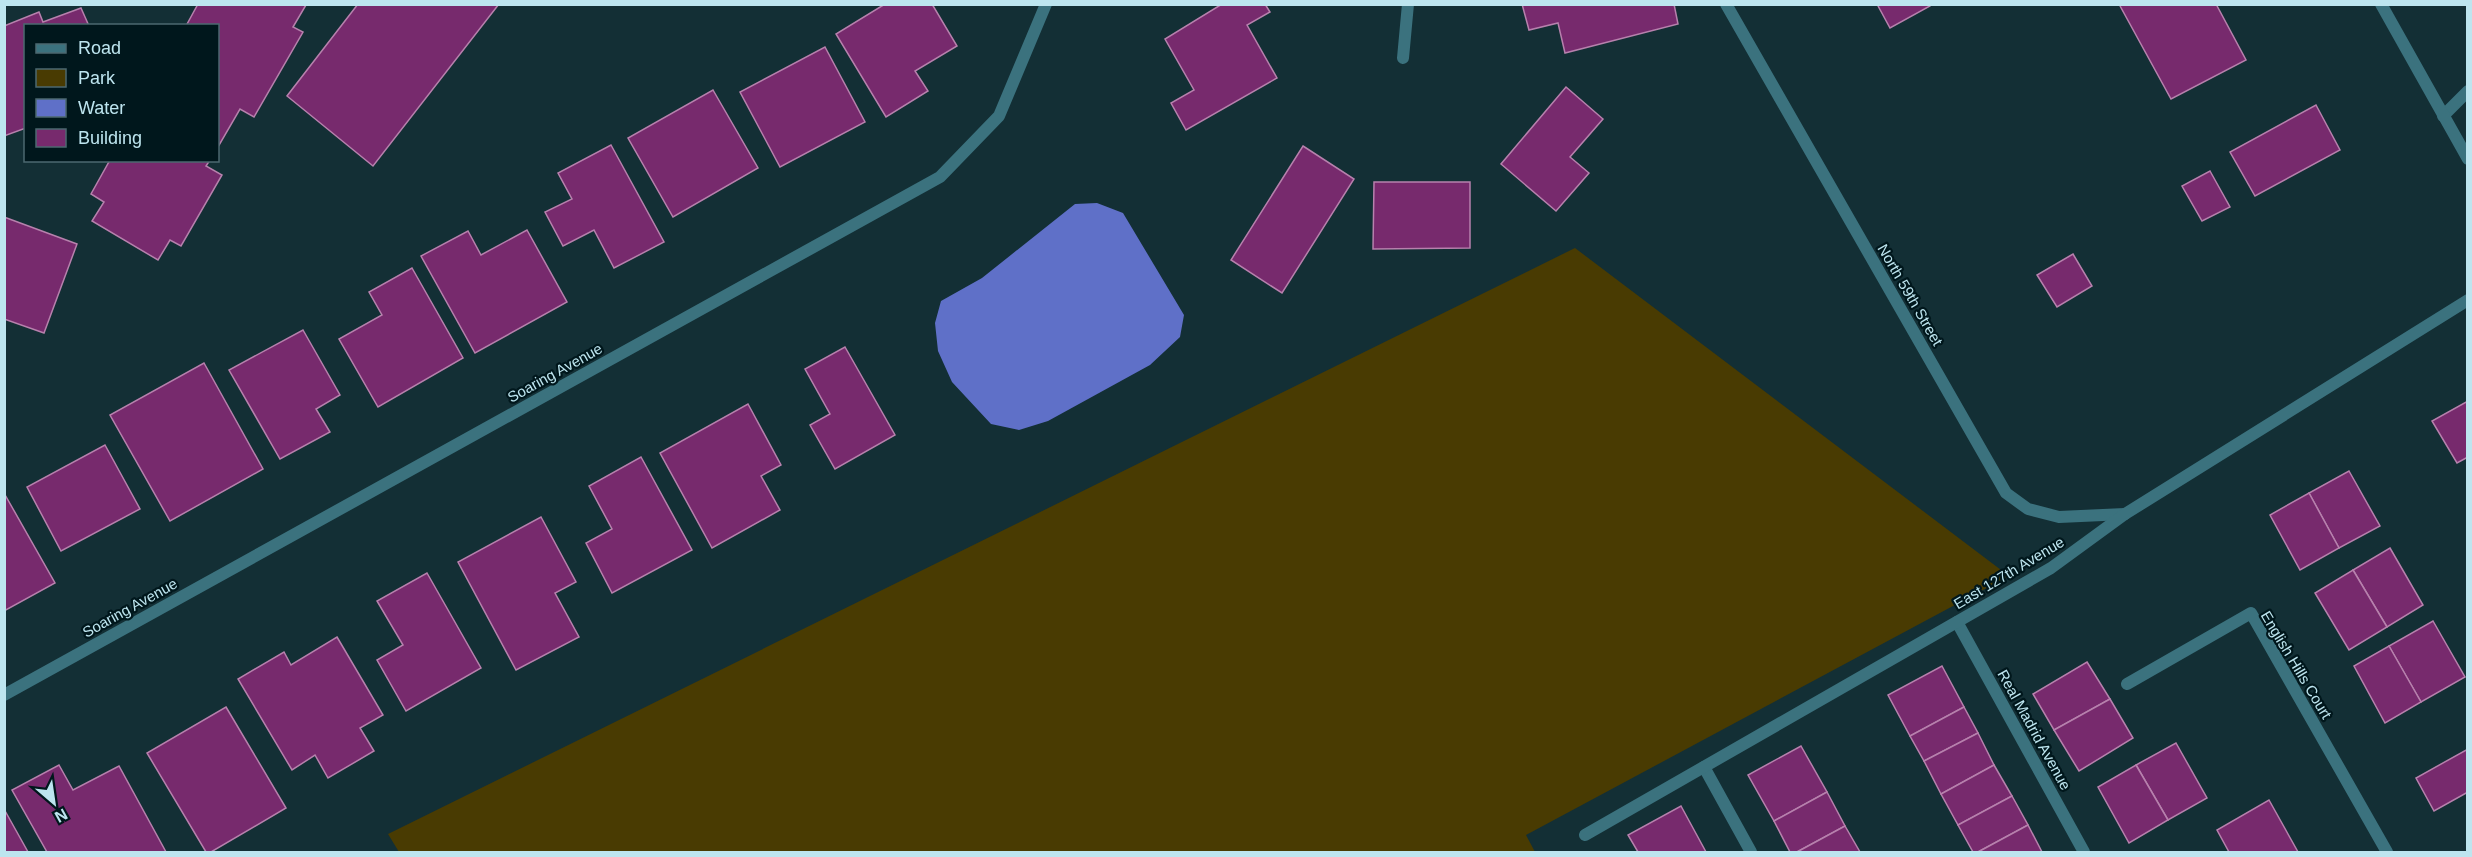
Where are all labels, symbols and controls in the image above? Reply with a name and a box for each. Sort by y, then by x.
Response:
legend [24,24,219,162]
text: Road [78,38,121,58]
text: Park [78,68,116,88]
text: Water [78,98,125,118]
text: Building [78,128,142,148]
street label: North 59th Street [1875,241,1947,349]
street label: Soaring Avenue [504,340,605,406]
street label: East 127th Avenue [1951,533,2067,612]
street label: Soaring Avenue [79,575,180,641]
street label: English Hills Court [2258,608,2336,722]
street label: Real Madrid Avenue [1994,667,2075,793]
north arrow [24,773,84,833]
text: N [52,805,70,826]

